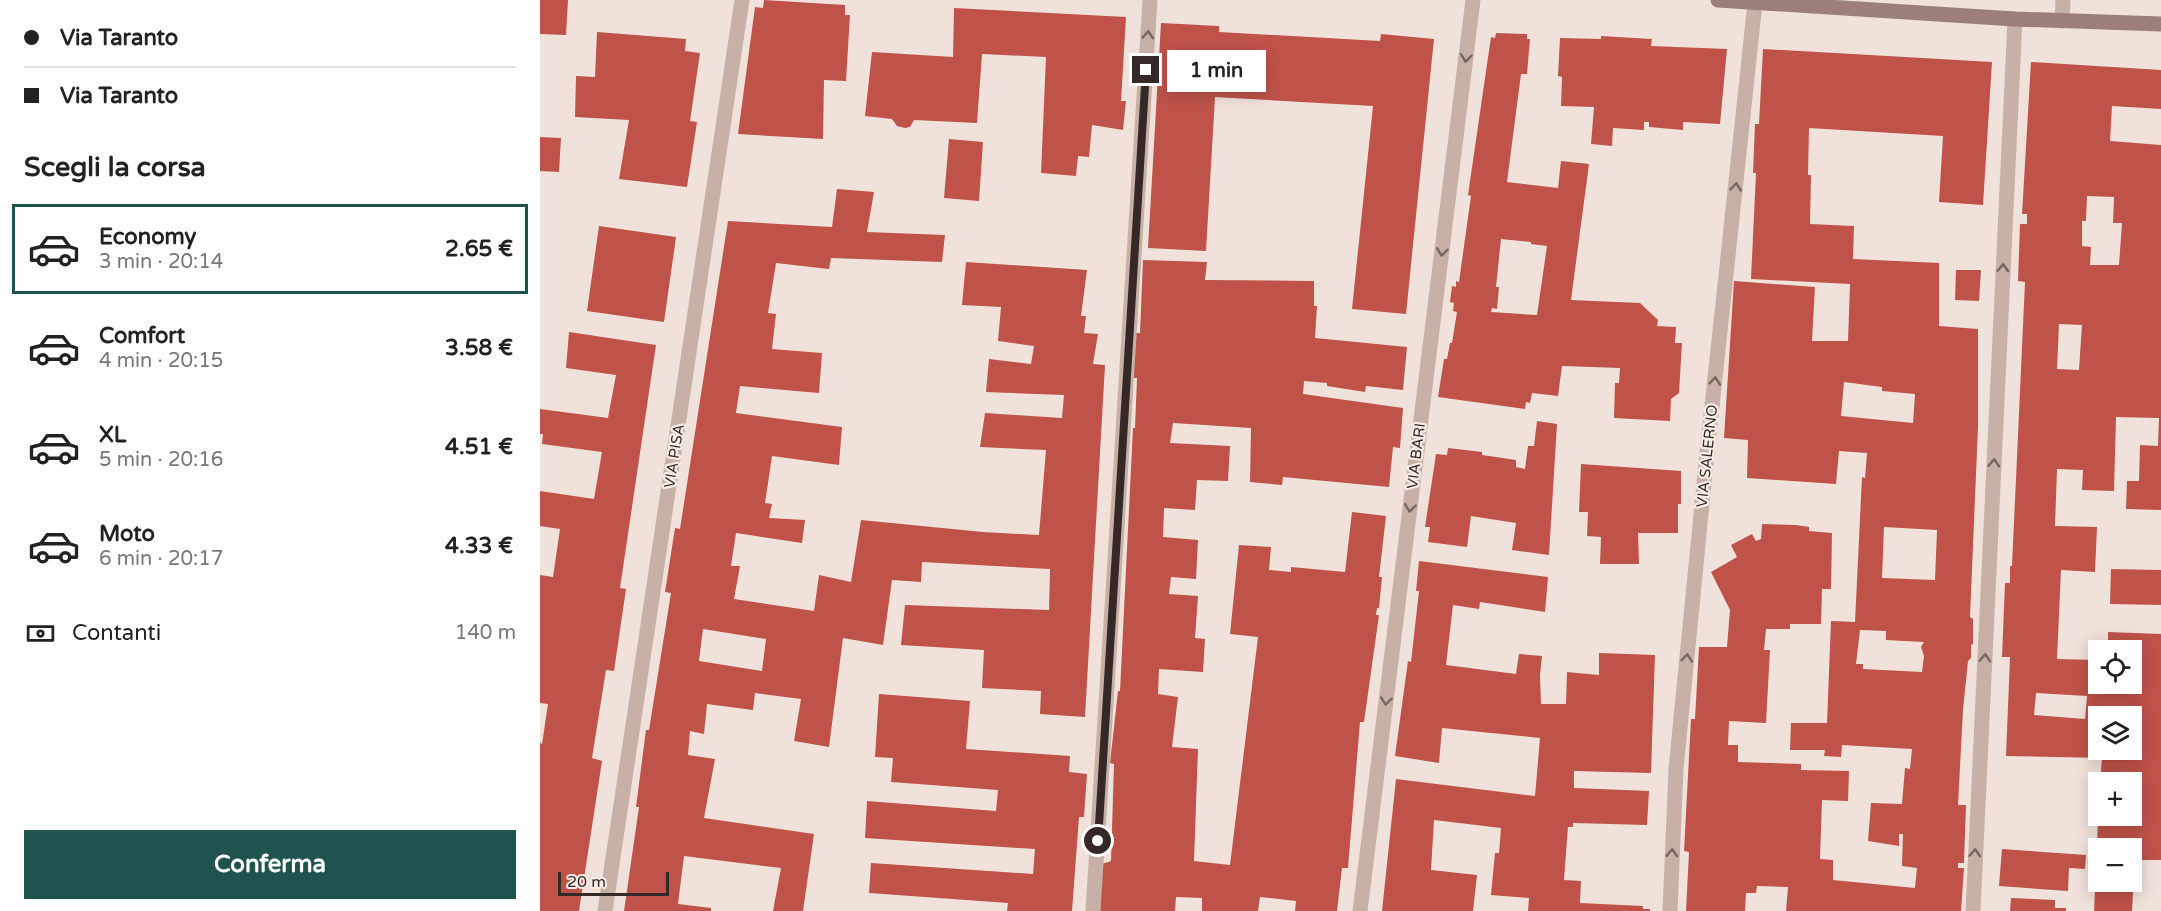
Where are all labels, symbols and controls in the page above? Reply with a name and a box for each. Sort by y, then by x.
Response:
text: Via Taranto [60,25,178,51]
one-way arrow [1141,31,1154,40]
callout: 1 min [1167,49,1266,91]
one-way arrow [1460,53,1472,63]
route end [1132,56,1159,83]
text: 1 min [1190,59,1243,83]
text: Via Taranto [60,83,178,109]
text: Scegli la corsa [24,151,206,184]
one-way arrow [1729,182,1742,191]
icon: car [27,222,81,276]
text: Economy [99,224,196,250]
text: 2.65 € [445,236,513,262]
one-way arrow [1436,247,1448,256]
text: 3 min · 20:14 [99,250,223,274]
one-way arrow [1996,264,2009,273]
icon: car [27,321,81,375]
text: Comfort [99,323,185,349]
text: 3.58 € [445,335,513,361]
text: 4 min · 20:15 [99,349,223,373]
one-way arrow [1708,376,1721,385]
street label: VIA SALERNO [1693,404,1721,508]
icon: car [27,420,81,474]
text: XL [99,422,126,448]
street label: VIA BARI [1403,422,1429,490]
street label: VIA PISA [660,423,688,489]
text: 4.51 € [445,434,513,460]
text: 5 min · 20:16 [99,448,223,472]
one-way arrow [1987,458,2000,467]
one-way arrow [1404,503,1417,512]
icon: car [27,519,81,573]
text: Moto [99,521,155,547]
text: 4.33 € [445,533,513,559]
text: 6 min · 20:17 [99,547,223,571]
icon: cash [24,617,57,650]
text: Contanti [72,620,161,646]
text: 140 m [455,621,516,645]
map controls [2088,640,2142,892]
button: locate [2088,640,2142,694]
one-way arrow [1978,653,1991,662]
one-way arrow [1680,654,1693,663]
one-way arrow [1380,697,1393,706]
button: layers [2088,706,2142,760]
button: + [2088,772,2142,826]
route start [1084,827,1111,854]
button: Conferma [24,830,516,899]
button: − [2088,838,2142,892]
one-way arrow [1666,848,1679,857]
one-way arrow [1969,848,1982,857]
scale bar [558,869,669,896]
text: 20 m [567,872,606,892]

